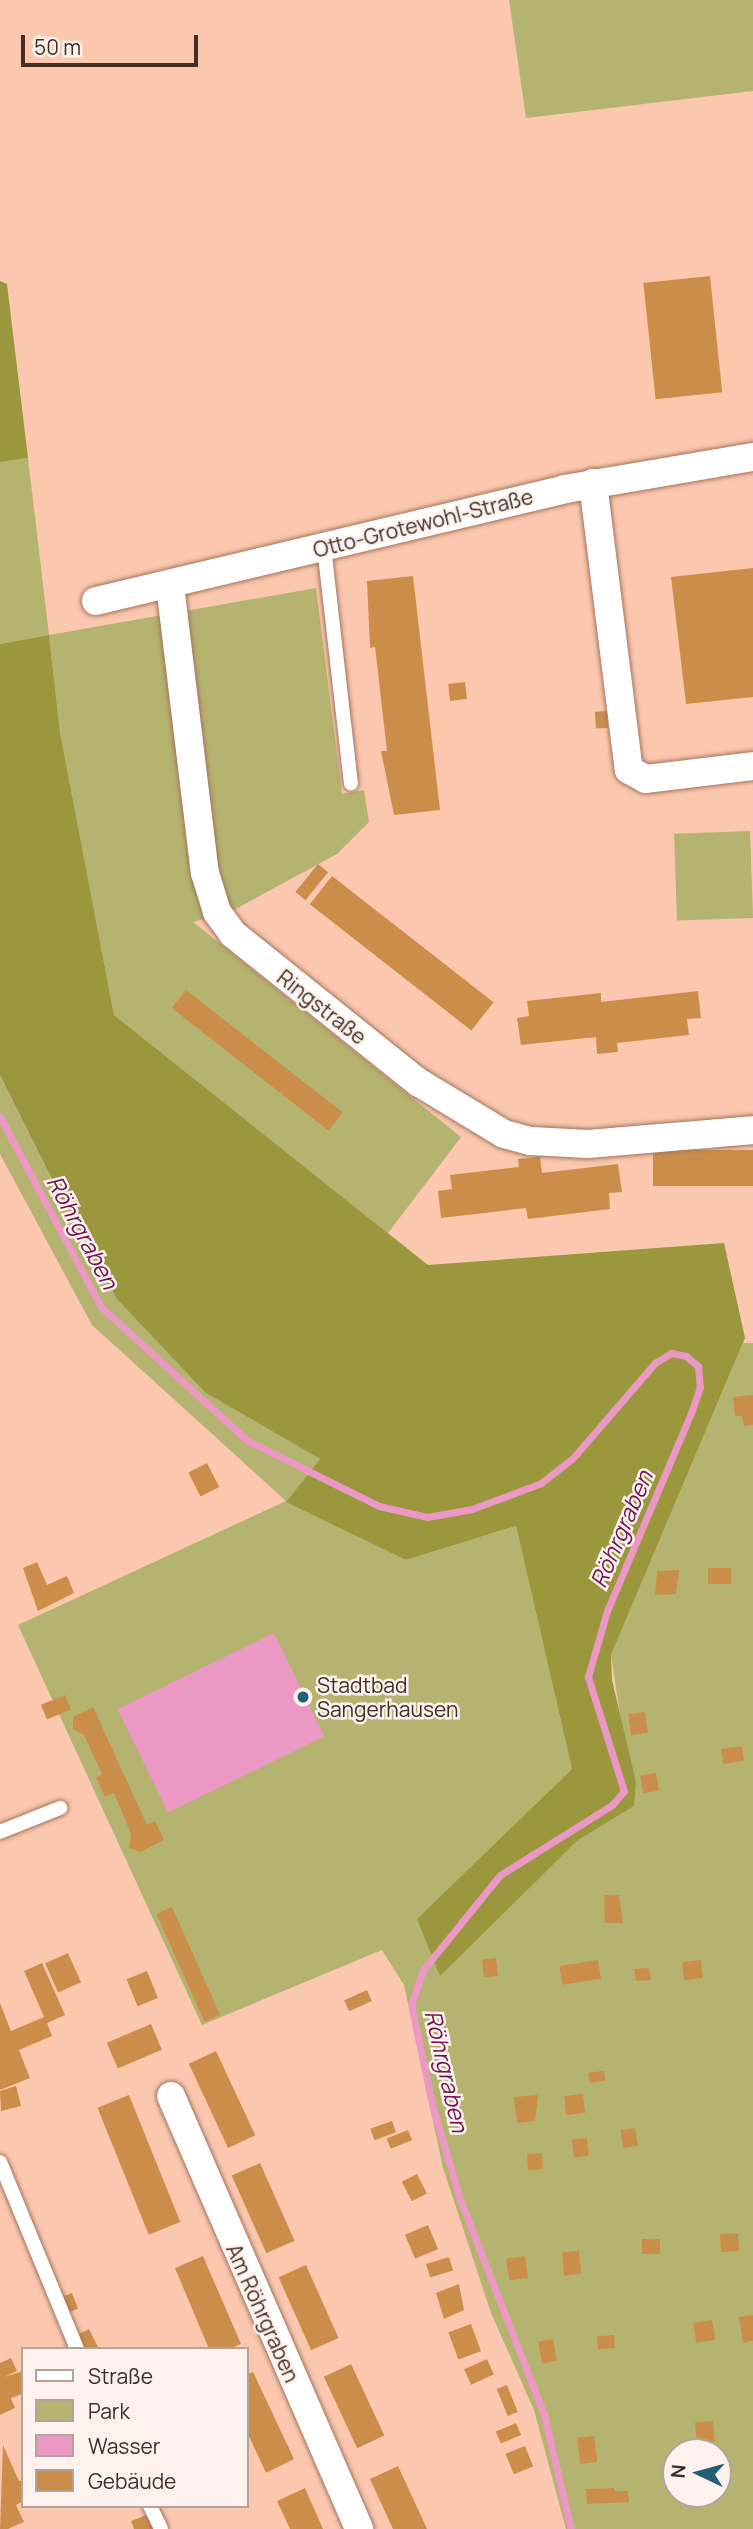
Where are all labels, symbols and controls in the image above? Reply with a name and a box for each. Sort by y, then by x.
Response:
scale bar [24,21,201,65]
text: 50 m [34,33,81,61]
street label: Otto-Grotewohl-Straße [310,483,536,563]
street label: Ringstraße [272,964,372,1050]
water label: Röhrgraben [42,1171,124,1293]
water label: Röhrgraben [584,1466,658,1592]
place label: Stadtbad Sangerhausen [317,1672,458,1722]
marker: Stadtbad Sangerhausen [295,1689,311,1705]
water label: Röhrgraben [420,2007,474,2135]
street label: Am Röhrgraben [221,2240,305,2386]
legend [21,2347,248,2508]
text: Straße [88,2362,153,2390]
text: Park [88,2397,130,2425]
text: Wasser [88,2432,160,2460]
north arrow [662,2438,732,2508]
text: N [665,2463,692,2479]
text: Gebäude [88,2467,176,2495]

